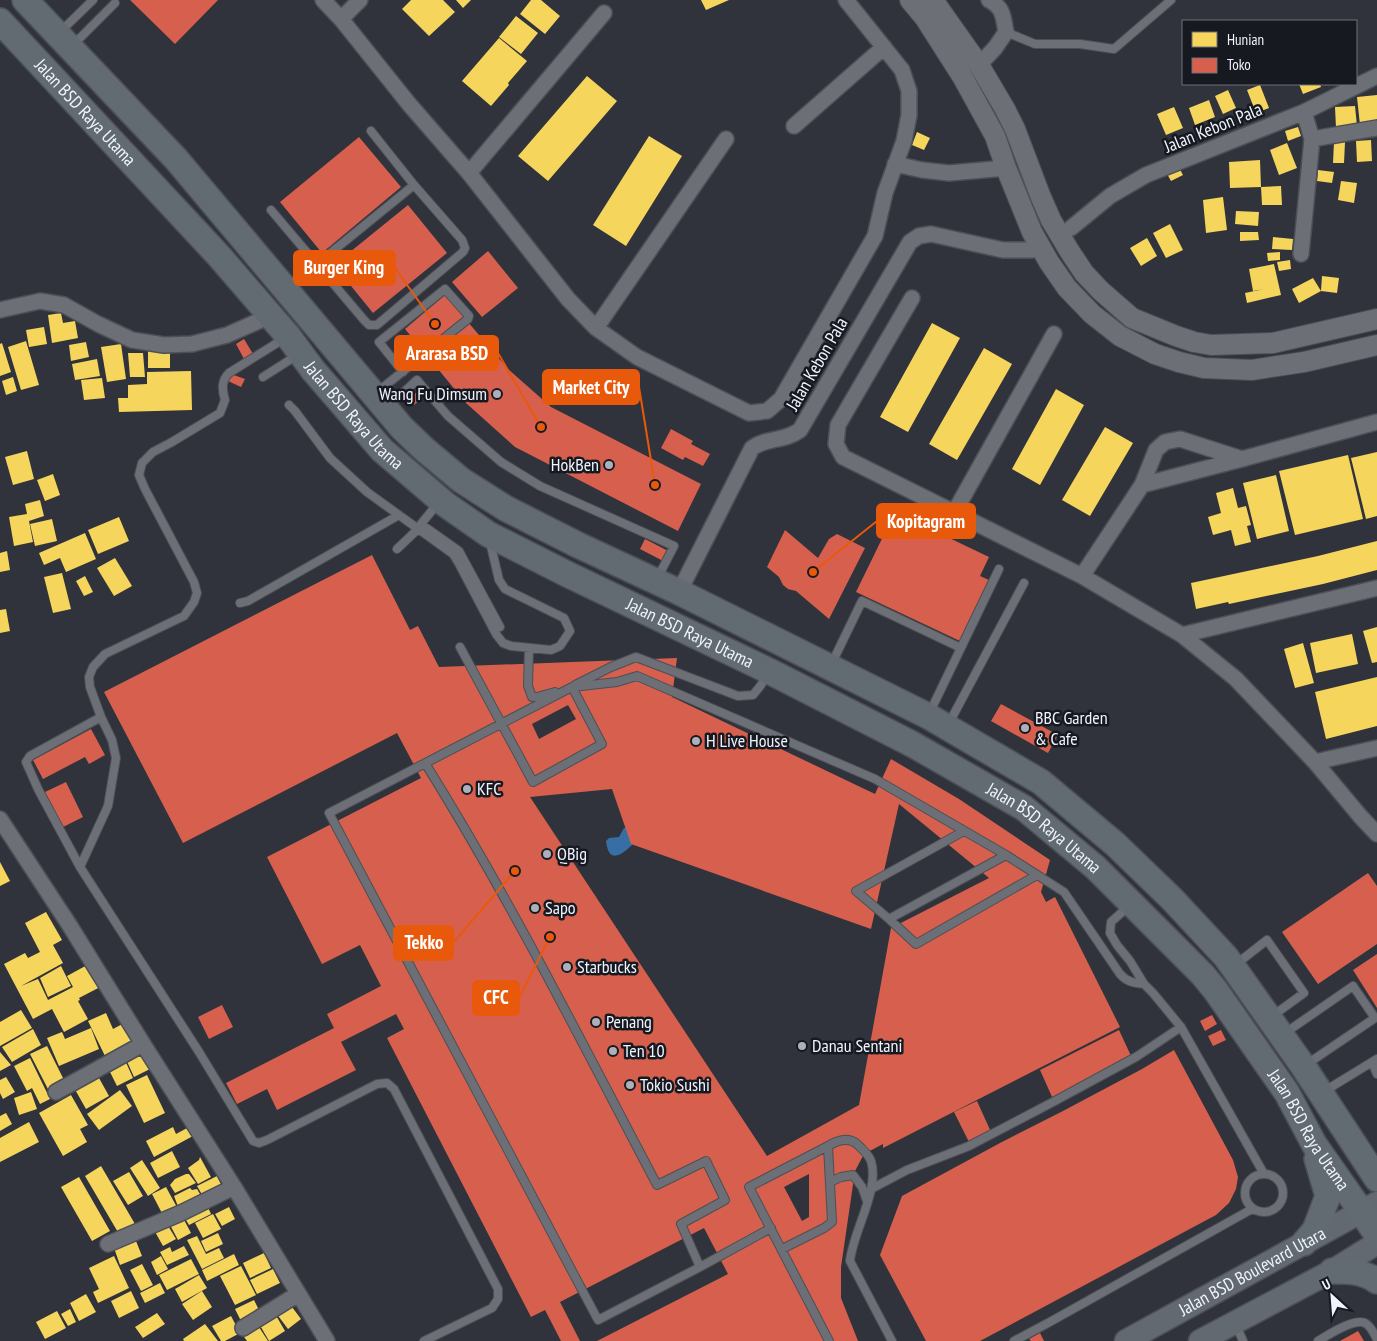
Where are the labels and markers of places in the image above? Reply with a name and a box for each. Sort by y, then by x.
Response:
callout: Burger King [294,251,395,285]
callout: Ararasa BSD [395,336,498,370]
callout: Market City [543,370,639,404]
place label: Wang Fu Dimsum [379,382,487,405]
marker: Wang Fu Dimsum [491,388,503,400]
place label: HokBen [551,453,599,476]
marker: HokBen [603,459,615,471]
callout: Kopitagram [877,504,975,538]
place label: BBC Garden & Cafe [1035,706,1108,750]
marker: BBC Garden & Cafe [1019,722,1031,734]
place label: H Live House [706,729,788,752]
marker: H Live House [690,735,702,747]
place label: KFC [477,777,502,800]
marker: KFC [461,783,473,795]
place label: QBig [557,842,587,865]
marker: QBig [541,848,553,860]
place label: Sapo [545,896,576,919]
marker: Sapo [529,902,541,914]
callout: Tekko [394,926,453,960]
place label: Starbucks [577,955,637,978]
marker: Starbucks [561,961,573,973]
callout: CFC [473,981,519,1015]
place label: Penang [606,1010,652,1033]
marker: Penang [590,1016,602,1028]
place label: Danau Sentani [812,1034,902,1057]
place label: Ten 10 [623,1039,665,1062]
marker: Danau Sentani [796,1040,808,1052]
marker: Ten 10 [607,1045,619,1057]
place label: Tokio Sushi [640,1073,710,1096]
marker: Tokio Sushi [624,1079,636,1091]

